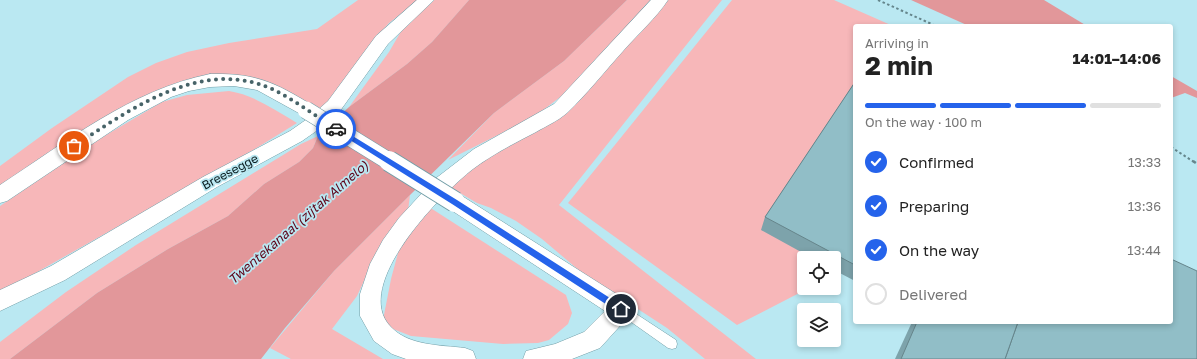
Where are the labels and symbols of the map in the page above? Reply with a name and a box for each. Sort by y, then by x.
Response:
courier [316,109,356,149]
pin [57,129,91,163]
street label: Breesegge [199,150,260,193]
water label: Twentekanaal (zijtak Almelo) [225,157,371,287]
pin [604,292,638,326]

